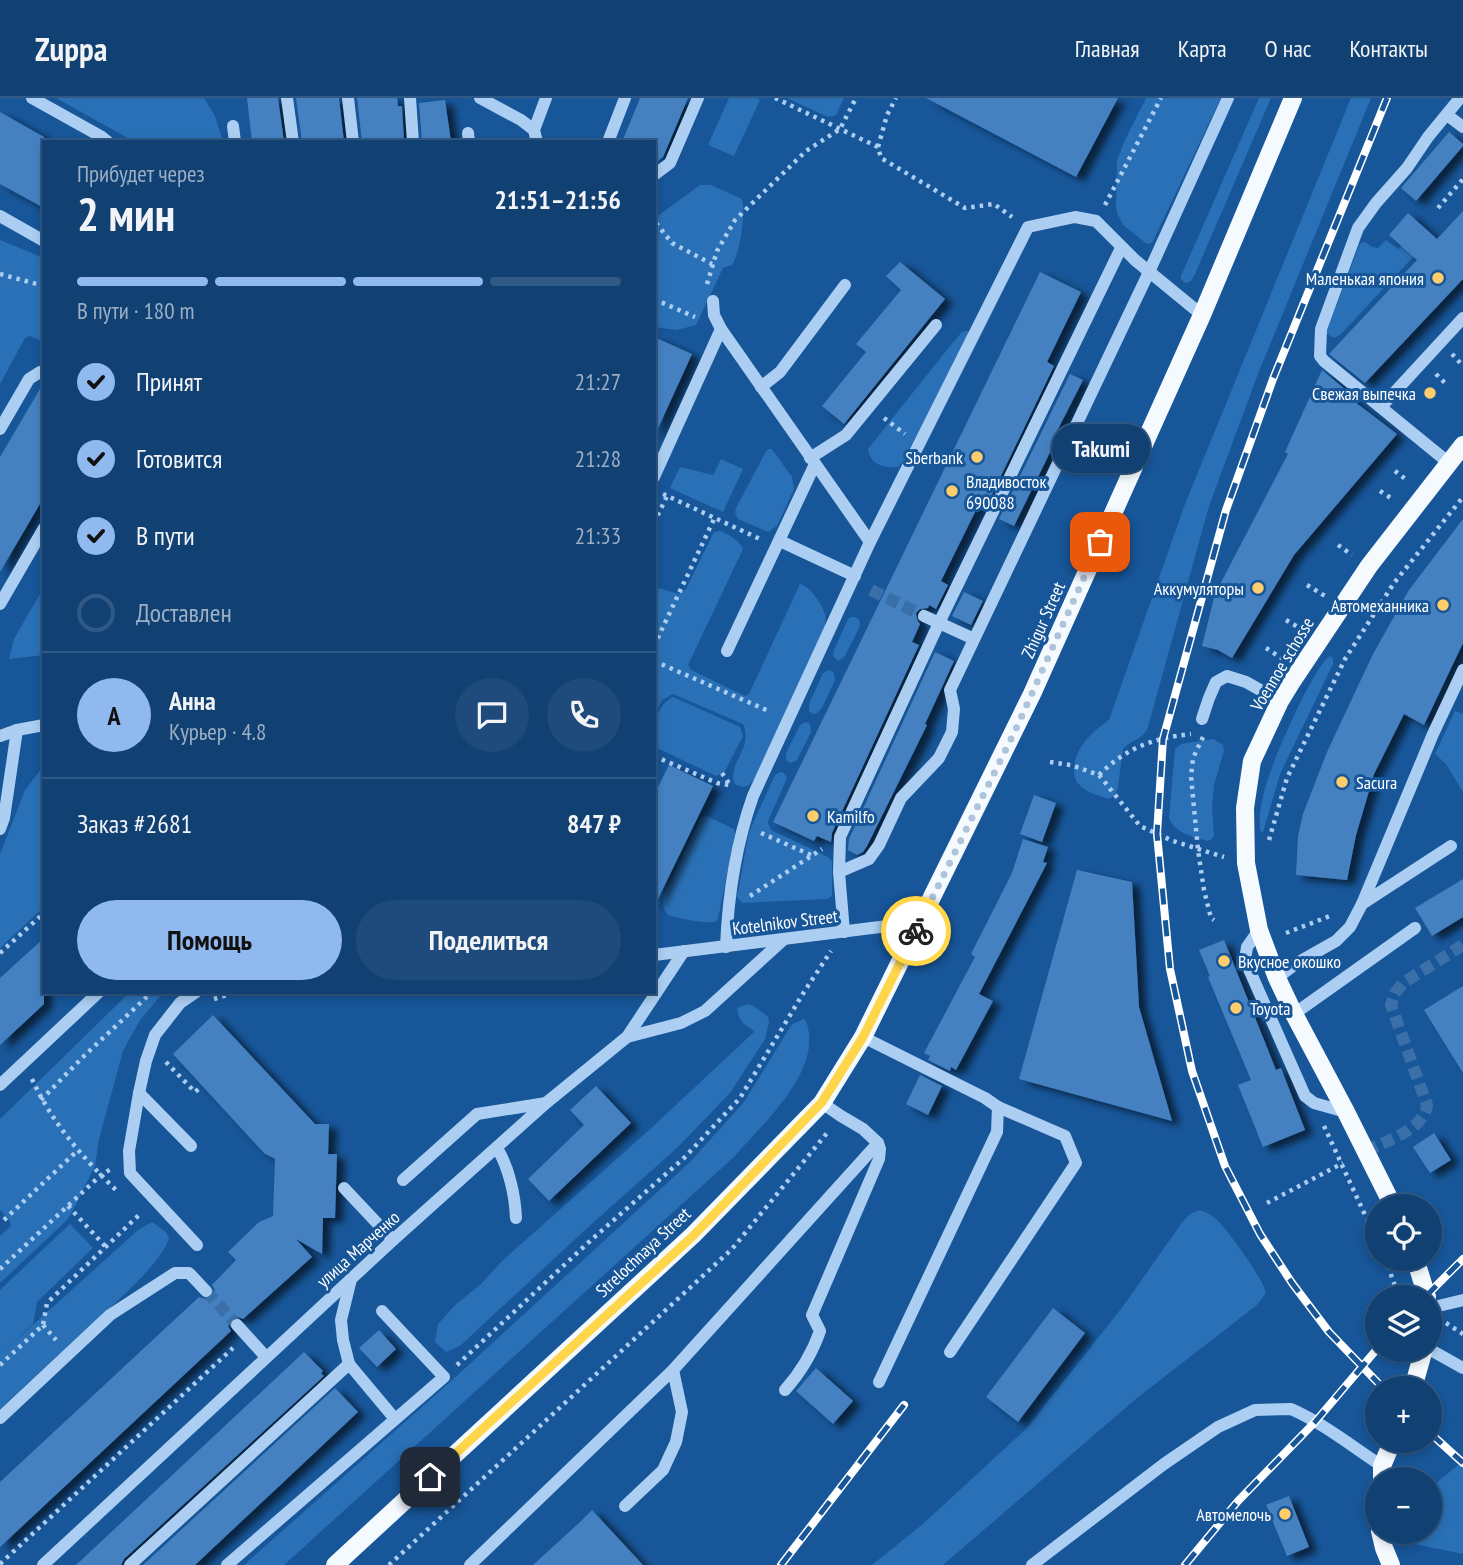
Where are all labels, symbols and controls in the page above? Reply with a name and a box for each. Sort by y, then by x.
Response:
text: Zuppa [35,27,107,70]
text: Главная [1075,33,1140,64]
text: Карта [1178,33,1227,64]
text: О нас [1265,33,1311,64]
text: Контакты [1349,33,1428,64]
text: Прибудет через [77,159,205,188]
text: 21:51–21:56 [494,183,621,216]
text: 2 мин [77,184,175,244]
place label: Маленькая япония [1306,267,1424,290]
marker: Маленькая япония [1430,270,1446,286]
text: В пути · 180 m [77,296,194,325]
icon: check [77,363,115,401]
text: Принят [136,365,202,398]
text: 21:27 [575,367,621,396]
place label: Свежая выпечка [1312,382,1416,405]
marker: Свежая выпечка [1422,385,1438,401]
callout: Takumi [1051,423,1149,472]
text: Takumi [1072,434,1130,463]
icon: check [77,440,115,478]
text: Готовится [136,442,222,475]
text: 21:28 [575,444,621,473]
place label: Sberbank [905,446,963,469]
marker: Sberbank [969,449,985,465]
place label: Владивосток 690088 [966,470,1046,514]
marker: Владивосток 690088 [944,483,960,499]
pin [1070,512,1130,572]
icon: check [77,517,115,555]
text: В пути [136,519,195,552]
text: 21:33 [575,521,621,550]
icon: bag [1081,523,1119,561]
place label: Аккумуляторы [1154,577,1244,600]
street label: Zhigur Street [1016,578,1070,662]
marker: Аккумуляторы [1250,580,1266,596]
place label: Автомеханника [1331,594,1429,617]
text: Доставлен [136,596,232,629]
marker: Автомеханника [1435,597,1451,613]
street label: Voennoe schosse [1245,613,1319,716]
button: chat [455,678,529,752]
button: phone [547,678,621,752]
text: Анна [169,684,216,717]
text: А [107,699,121,732]
text: Курьер · 4.8 [169,717,266,746]
place label: Sacura [1356,771,1397,794]
marker: Sacura [1334,774,1350,790]
place label: Kamilfo [827,805,875,828]
text: Заказ #2681 [77,807,192,840]
text: 847 ₽ [567,807,621,840]
marker: Kamilfo [805,808,821,824]
courier [881,896,951,966]
button: Помощь [77,900,342,980]
button: Поделиться [356,900,621,980]
street label: Kotelnikov Street [731,904,839,940]
icon: bike [897,912,935,950]
place label: Вкусное окошко [1238,950,1341,973]
marker: Вкусное окошко [1216,953,1232,969]
place label: Toyota [1250,997,1290,1020]
marker: Toyota [1228,1000,1244,1016]
map controls [1365,1194,1442,1544]
button: locate [1365,1194,1442,1271]
street label: Strelochnaya Street [591,1202,695,1302]
street label: улица Марченко [312,1205,405,1292]
button: layers [1365,1285,1442,1362]
button: + [1365,1376,1442,1453]
pin [400,1447,460,1507]
icon: home [411,1458,449,1496]
button: − [1365,1467,1442,1544]
place label: Автомелочь [1196,1503,1271,1526]
marker: Автомелочь [1277,1506,1293,1522]

